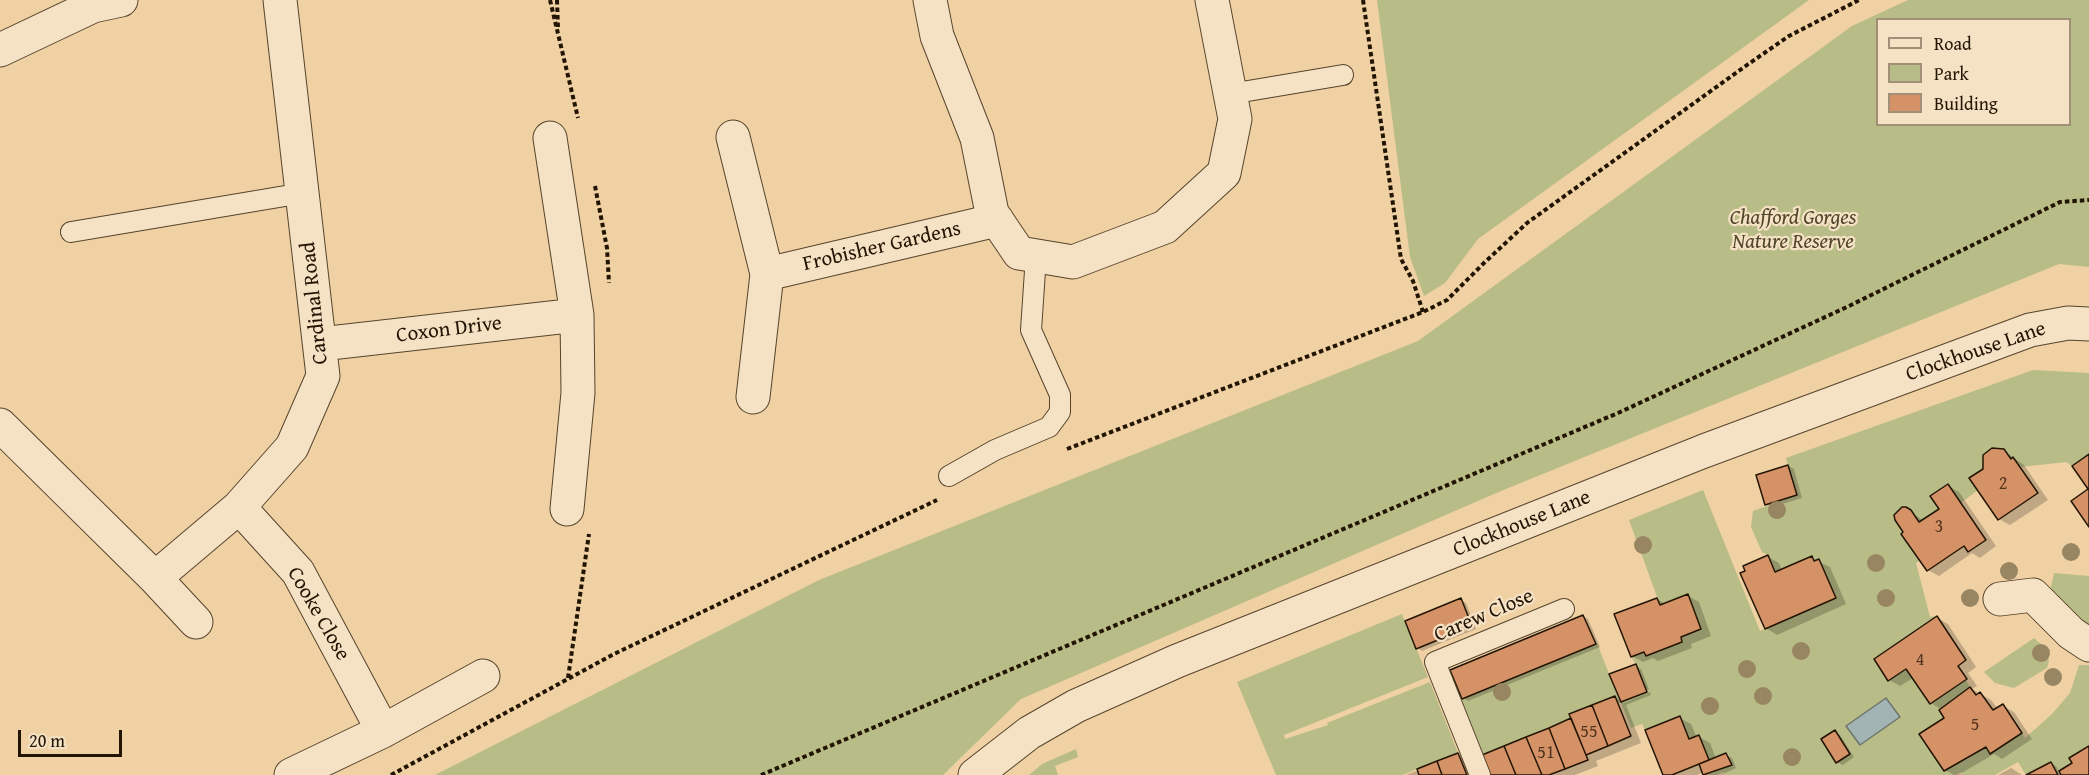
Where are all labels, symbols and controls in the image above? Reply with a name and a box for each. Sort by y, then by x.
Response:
legend [1876,18,2071,126]
text: Road [1934,30,1972,57]
text: Park [1934,60,1969,87]
text: Building [1934,90,1998,117]
park label: Chafford Gorges Nature Reserve [1730,206,1856,256]
street label: Frobisher Gardens [801,217,963,277]
street label: Cardinal Road [296,240,334,366]
street label: Coxon Drive [395,311,503,349]
street label: Clockhouse Lane [1903,316,2049,388]
house number: 2 [1999,473,2007,495]
street label: Clockhouse Lane [1450,485,1594,563]
house number: 3 [1935,516,1943,538]
street label: Cooke Close [281,563,355,665]
street label: Carew Close [1431,584,1537,648]
house number: 4 [1916,649,1924,671]
house number: 5 [1971,714,1979,736]
scale bar [21,718,124,756]
house number: 55 [1580,721,1598,743]
text: 20 m [29,727,65,754]
house number: 51 [1537,742,1555,764]

